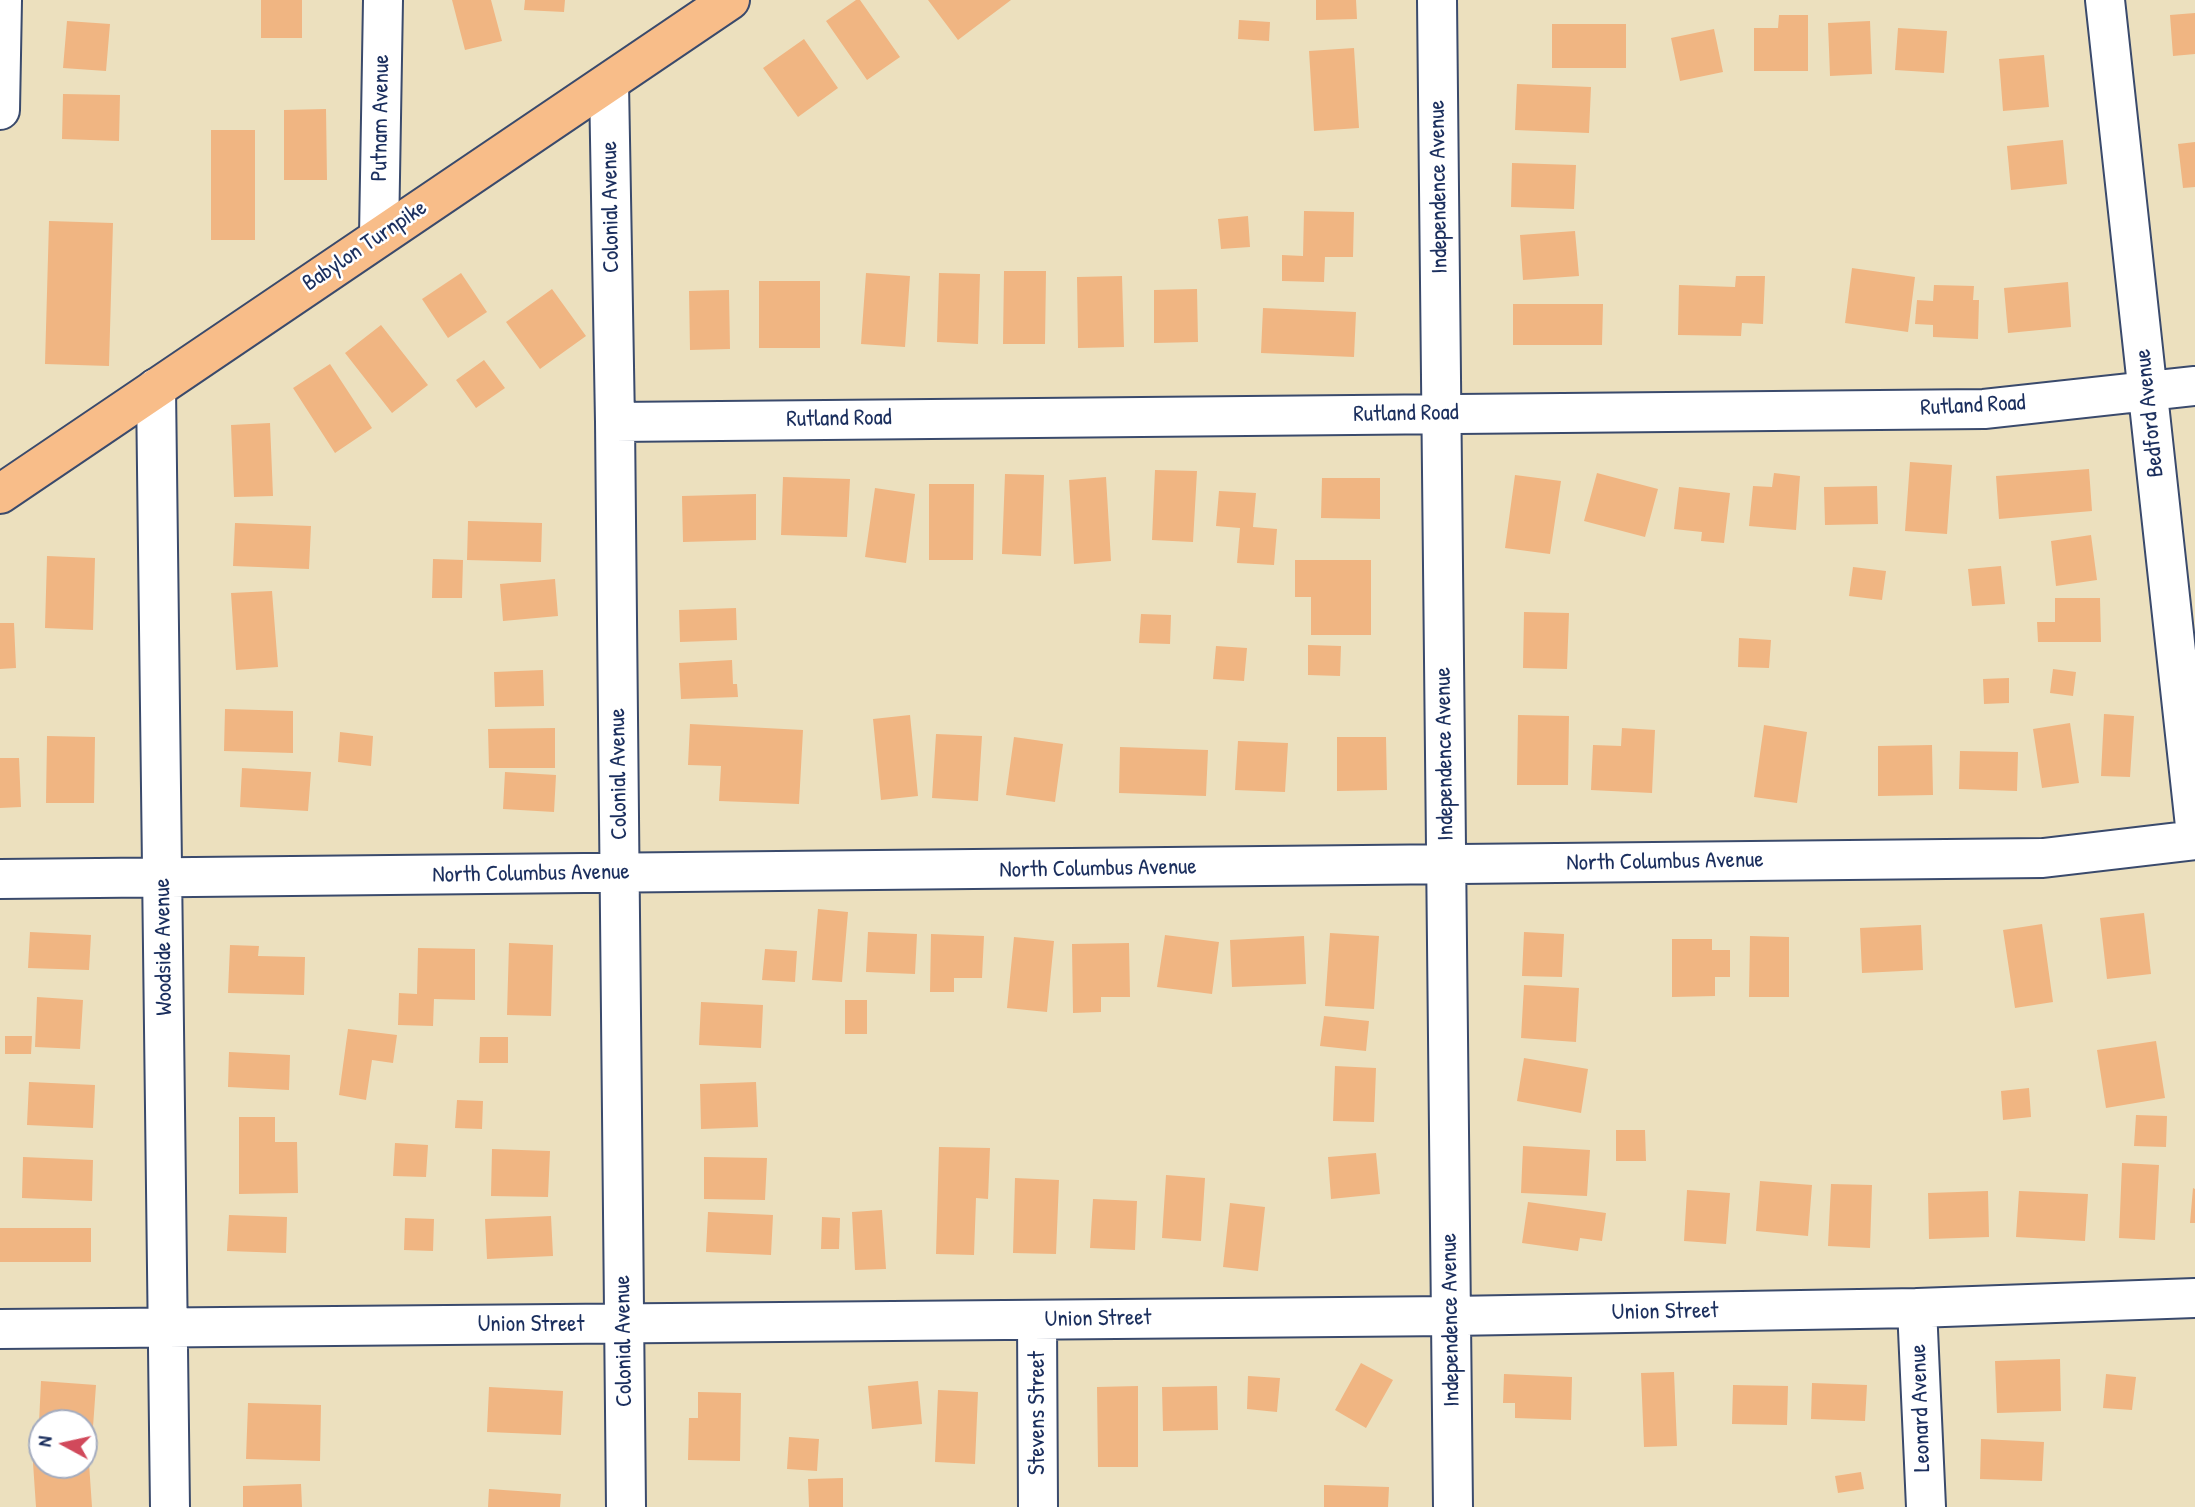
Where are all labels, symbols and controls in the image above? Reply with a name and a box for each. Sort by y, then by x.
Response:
street label: Putnam Avenue [366,54,396,182]
street label: Independence Avenue [1424,100,1454,274]
street label: Colonial Avenue [596,141,626,273]
street label: Babylon Turnpike [298,194,432,298]
street label: Bedford Avenue [2130,348,2170,478]
street label: Rutland Road [1920,389,2026,423]
street label: Rutland Road [1353,399,1459,429]
street label: Rutland Road [786,404,892,434]
street label: Independence Avenue [1430,667,1460,841]
street label: Colonial Avenue [604,708,634,840]
street label: North Columbus Avenue [1566,846,1764,878]
street label: North Columbus Avenue [999,853,1197,885]
street label: North Columbus Avenue [432,858,630,890]
street label: Woodside Avenue [149,878,179,1016]
street label: Independence Avenue [1436,1233,1466,1407]
street label: Colonial Avenue [609,1275,639,1407]
street label: Union Street [1611,1297,1719,1327]
street label: Union Street [1044,1304,1152,1334]
street label: Union Street [478,1311,584,1339]
street label: Leonard Avenue [1905,1344,1937,1472]
street label: Stevens Street [1024,1351,1052,1475]
north arrow [28,1409,98,1479]
text: N [31,1435,58,1448]

